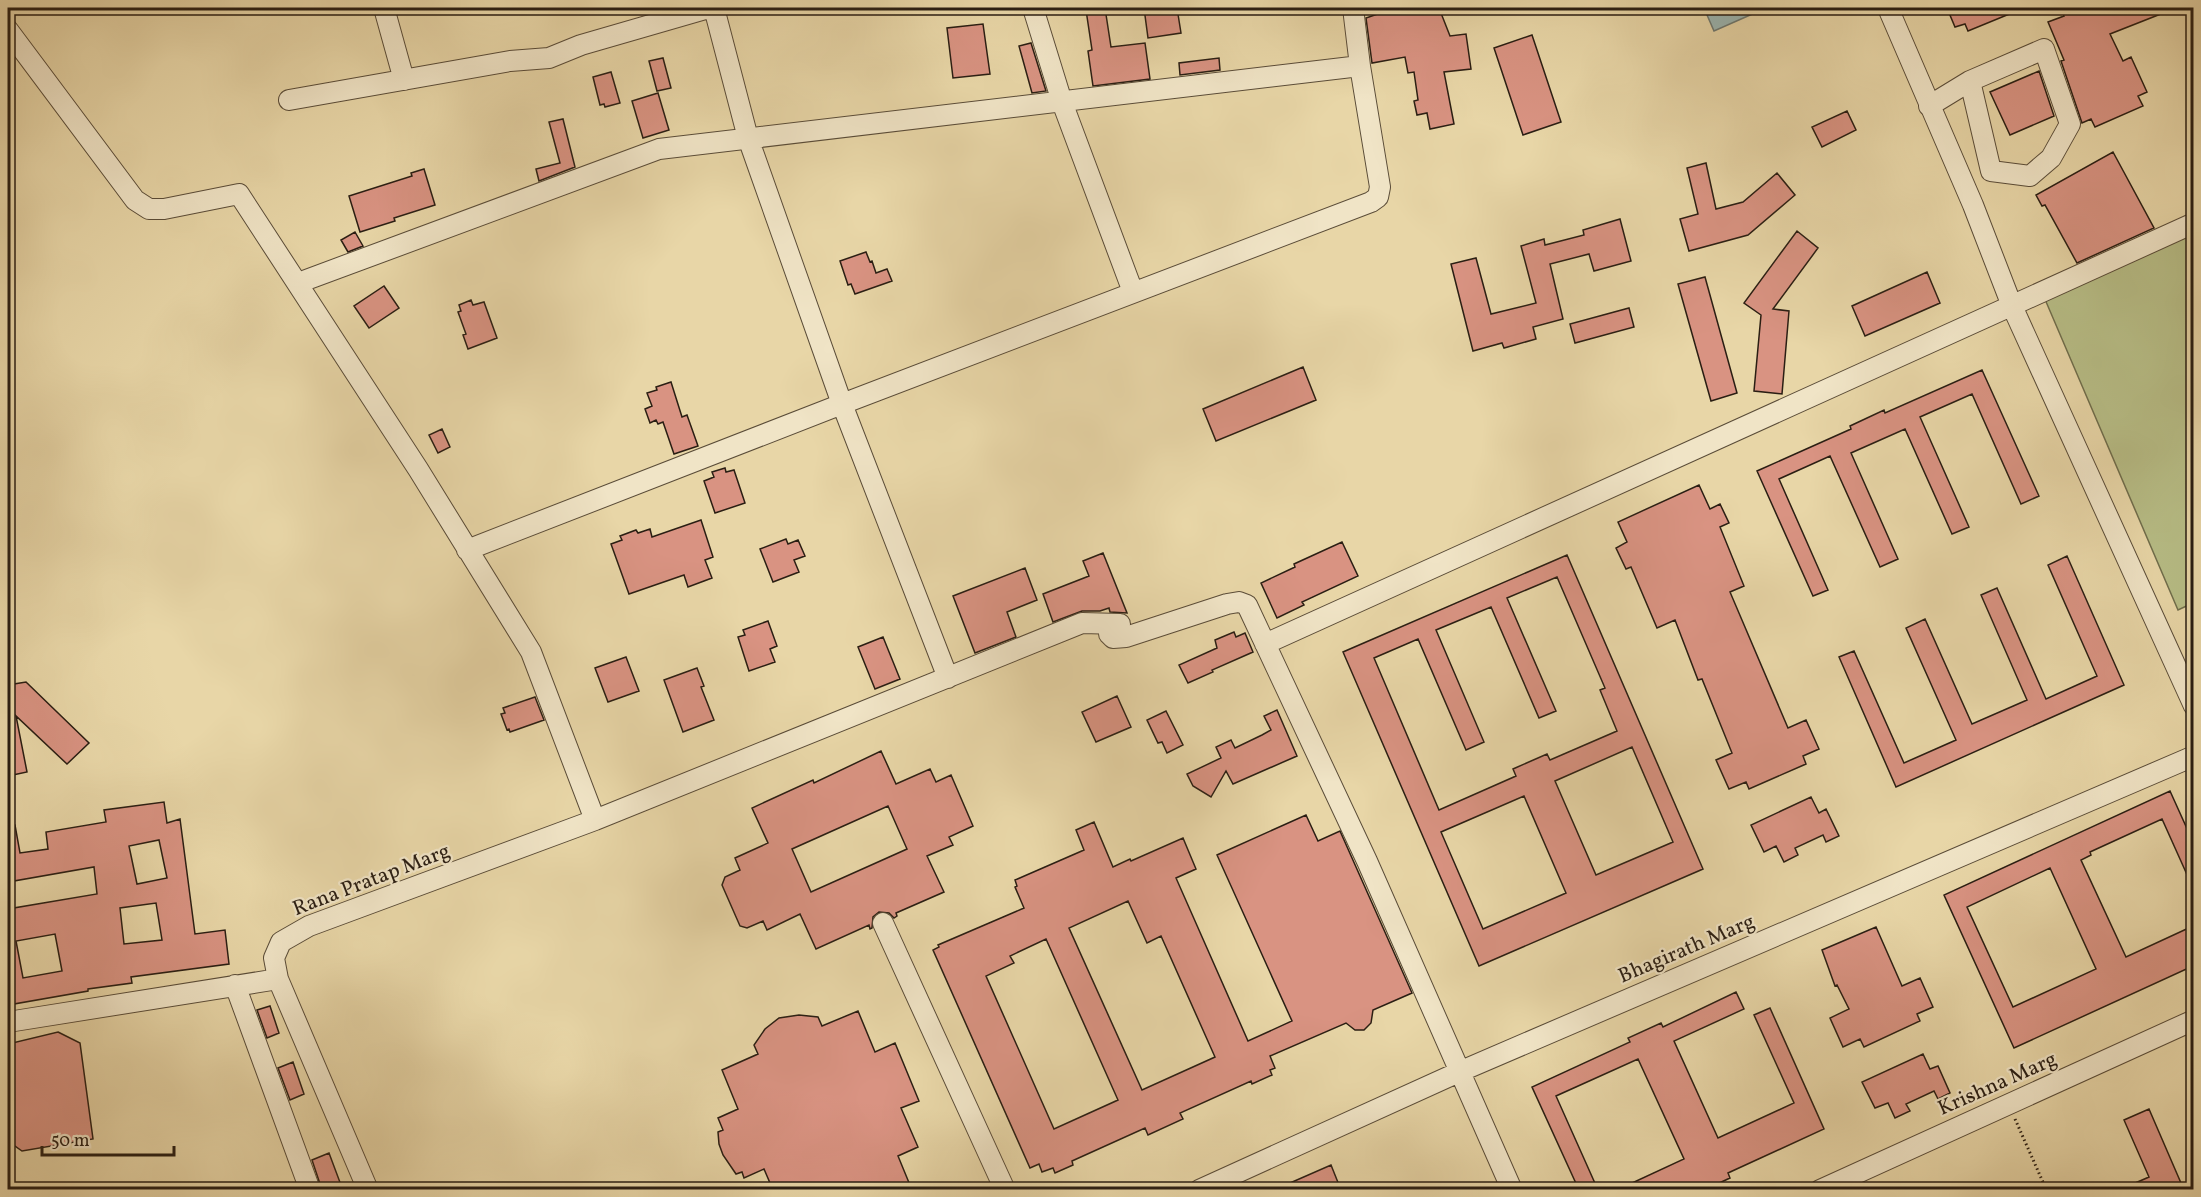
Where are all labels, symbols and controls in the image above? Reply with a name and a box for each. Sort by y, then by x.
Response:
street label: Rana Pratap Marg [288,837,455,924]
street label: Bhagirath Marg [1614,908,1759,991]
street label: Krishna Marg [1933,1045,2062,1124]
scale bar [42,1119,174,1157]
text: 50 m [51,1129,90,1154]

